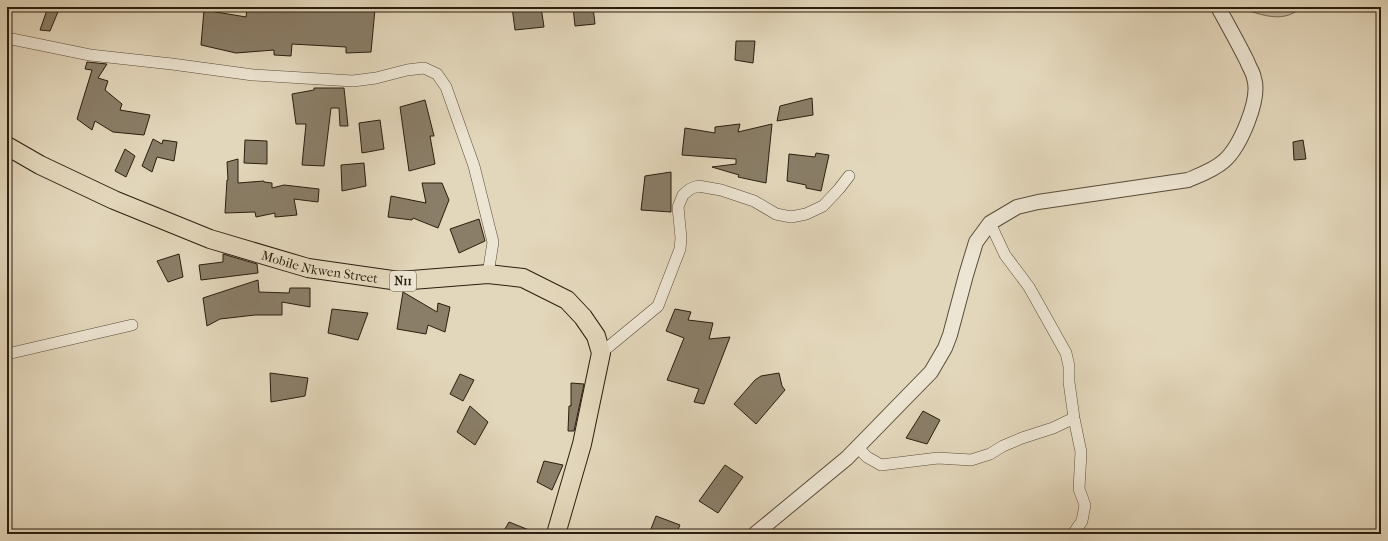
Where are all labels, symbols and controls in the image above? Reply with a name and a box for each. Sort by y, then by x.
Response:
street label: Mobile Nkwen Street [260,248,379,286]
road number: N11 [390,271,416,291]

